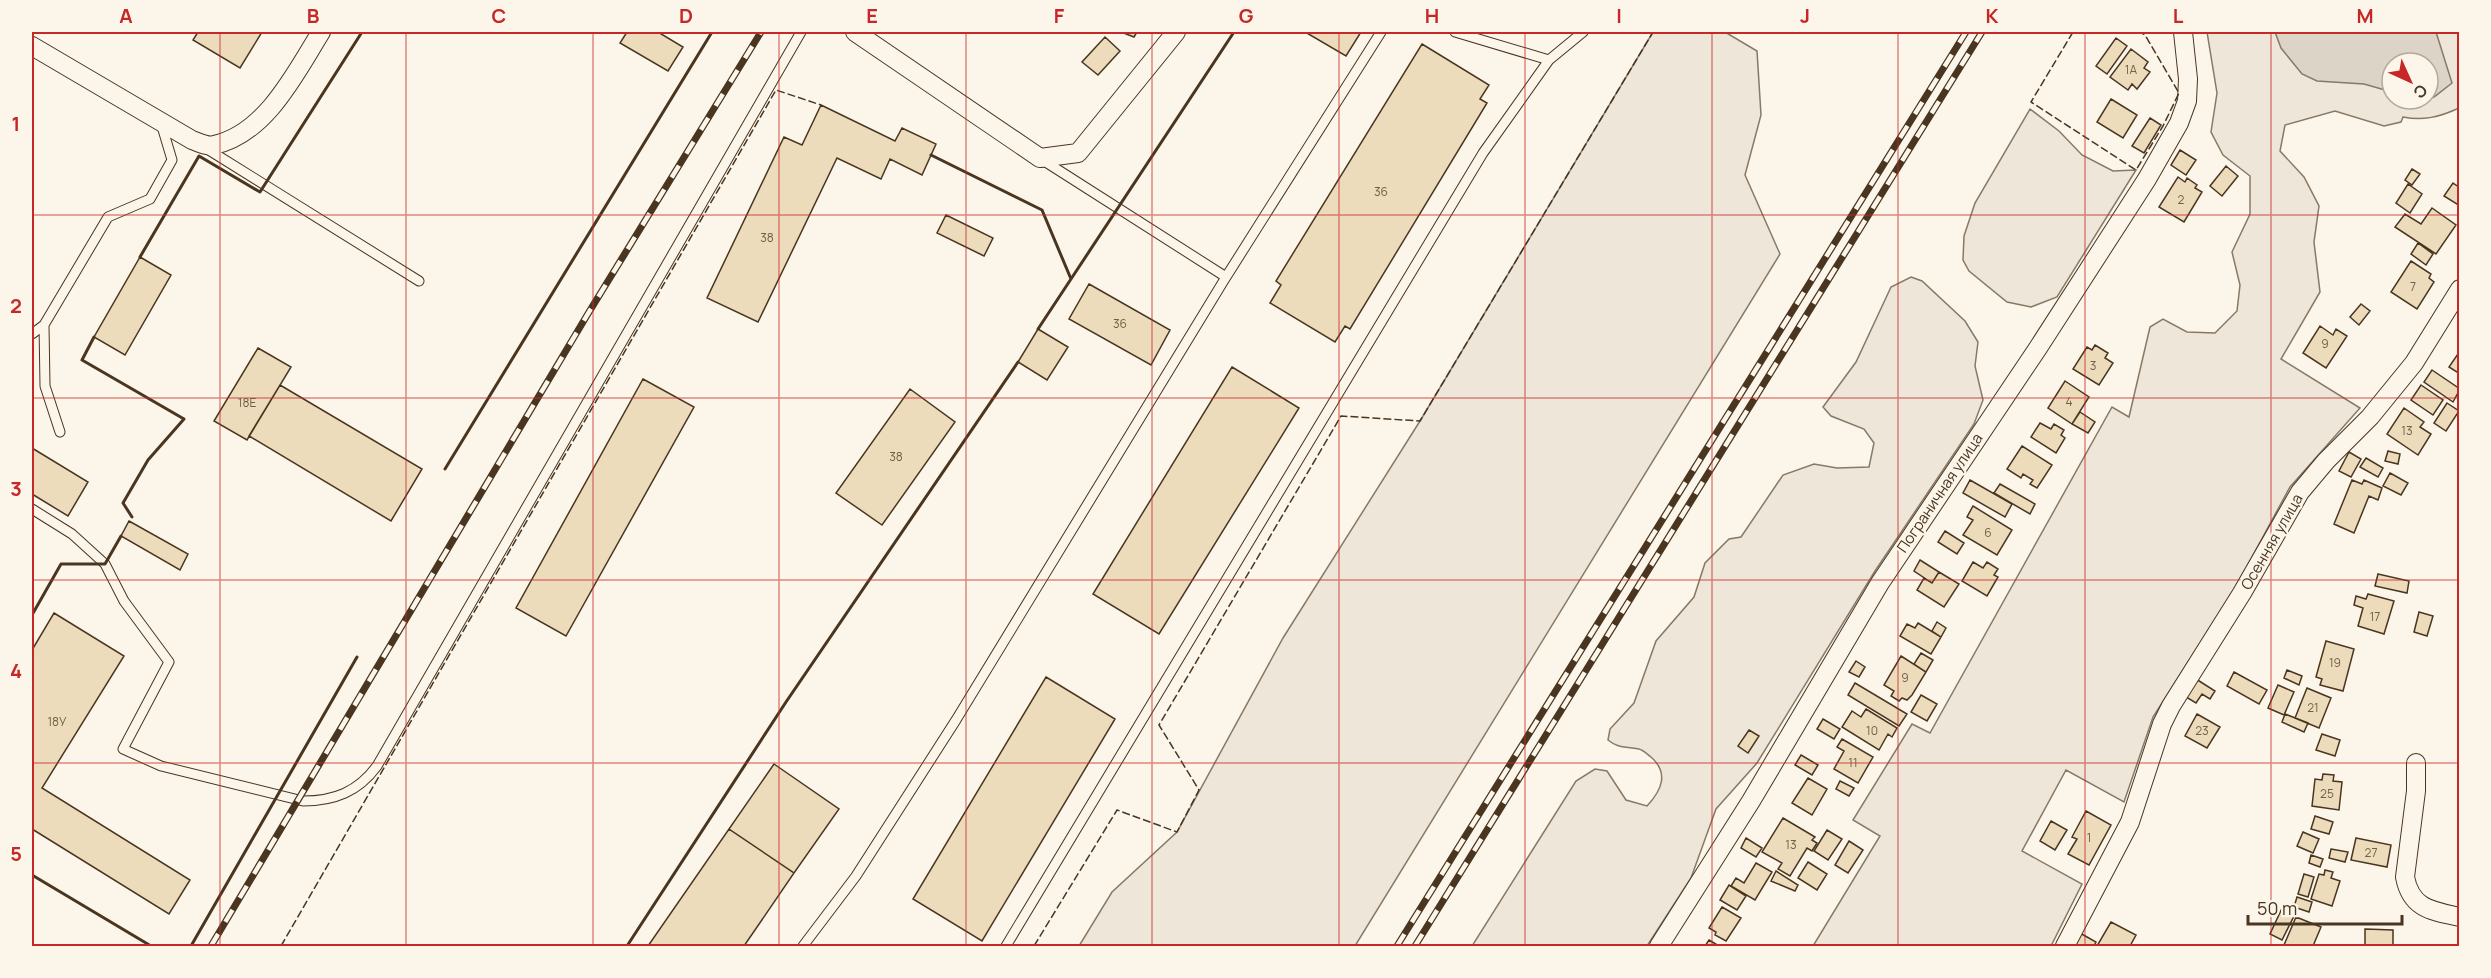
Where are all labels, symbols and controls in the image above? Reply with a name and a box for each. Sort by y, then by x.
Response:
text: A [119,2,133,29]
text: B [307,2,320,29]
text: C [492,2,506,29]
text: D [679,2,693,29]
text: E [866,2,878,29]
text: F [1054,2,1065,29]
text: G [1239,2,1254,29]
text: H [1425,2,1439,29]
text: I [1616,2,1622,29]
text: J [1800,2,1810,29]
text: K [1986,2,1999,29]
text: L [2173,2,2184,29]
text: M [2356,2,2374,29]
north arrow [2380,51,2440,111]
house number: 1А [2125,61,2138,78]
text: С [2409,80,2433,104]
text: 1 [12,110,20,137]
house number: 36 [1374,183,1388,200]
house number: 2 [2178,191,2185,208]
house number: 38 [760,229,774,246]
house number: 7 [2410,278,2416,295]
text: 2 [10,292,22,319]
house number: 36 [1113,315,1127,332]
house number: 9 [2321,335,2329,352]
house number: 3 [2090,357,2096,374]
house number: 4 [2065,393,2073,410]
house number: 18Е [238,394,256,411]
house number: 13 [2401,422,2413,439]
street label: Пограничная улица [1892,429,1987,557]
house number: 38 [889,448,903,465]
text: 3 [10,475,22,502]
street label: Осенняя улица [2236,490,2308,594]
house number: 6 [1984,524,1992,541]
house number: 17 [2370,608,2380,625]
house number: 19 [2329,654,2341,671]
text: 4 [10,657,22,684]
house number: 9 [1901,669,1909,686]
house number: 21 [2307,699,2319,716]
house number: 18У [47,713,67,730]
house number: 10 [1866,722,1878,739]
house number: 23 [2195,722,2209,739]
house number: 11 [1848,754,1858,771]
house number: 25 [2320,785,2334,802]
house number: 1 [2087,829,2091,846]
house number: 13 [1785,836,1797,853]
text: 5 [10,840,22,867]
house number: 27 [2365,844,2377,861]
scale bar [2248,888,2402,926]
text: 50 m [2257,896,2297,920]

